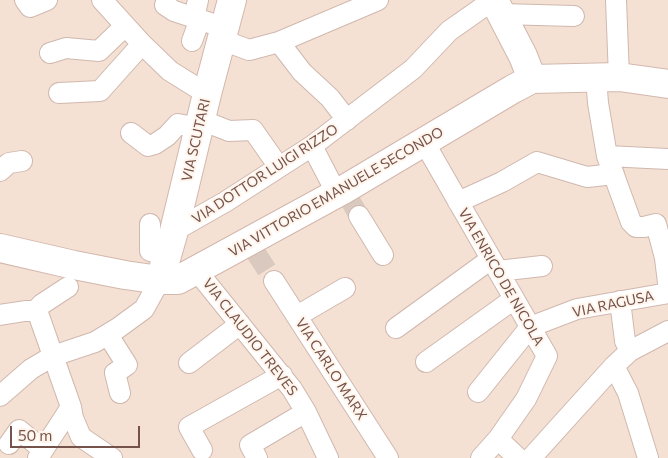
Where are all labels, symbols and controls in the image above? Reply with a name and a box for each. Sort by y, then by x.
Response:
street label: VIA SCUTARI [178,97,214,183]
street label: VIA DOTTOR LUIGI RIZZO [189,121,341,227]
street label: VIA VITTORIO EMANUELE SECONDO [226,123,446,261]
street label: VIA ENRICO DE NICOLA [455,205,547,349]
street label: VIA CLAUDIO TREVES [199,275,301,399]
street label: VIA RAGUSA [571,287,655,321]
street label: VIA CARLO MARX [292,315,370,423]
scale bar [12,416,142,448]
text: 50 m [18,426,52,444]

